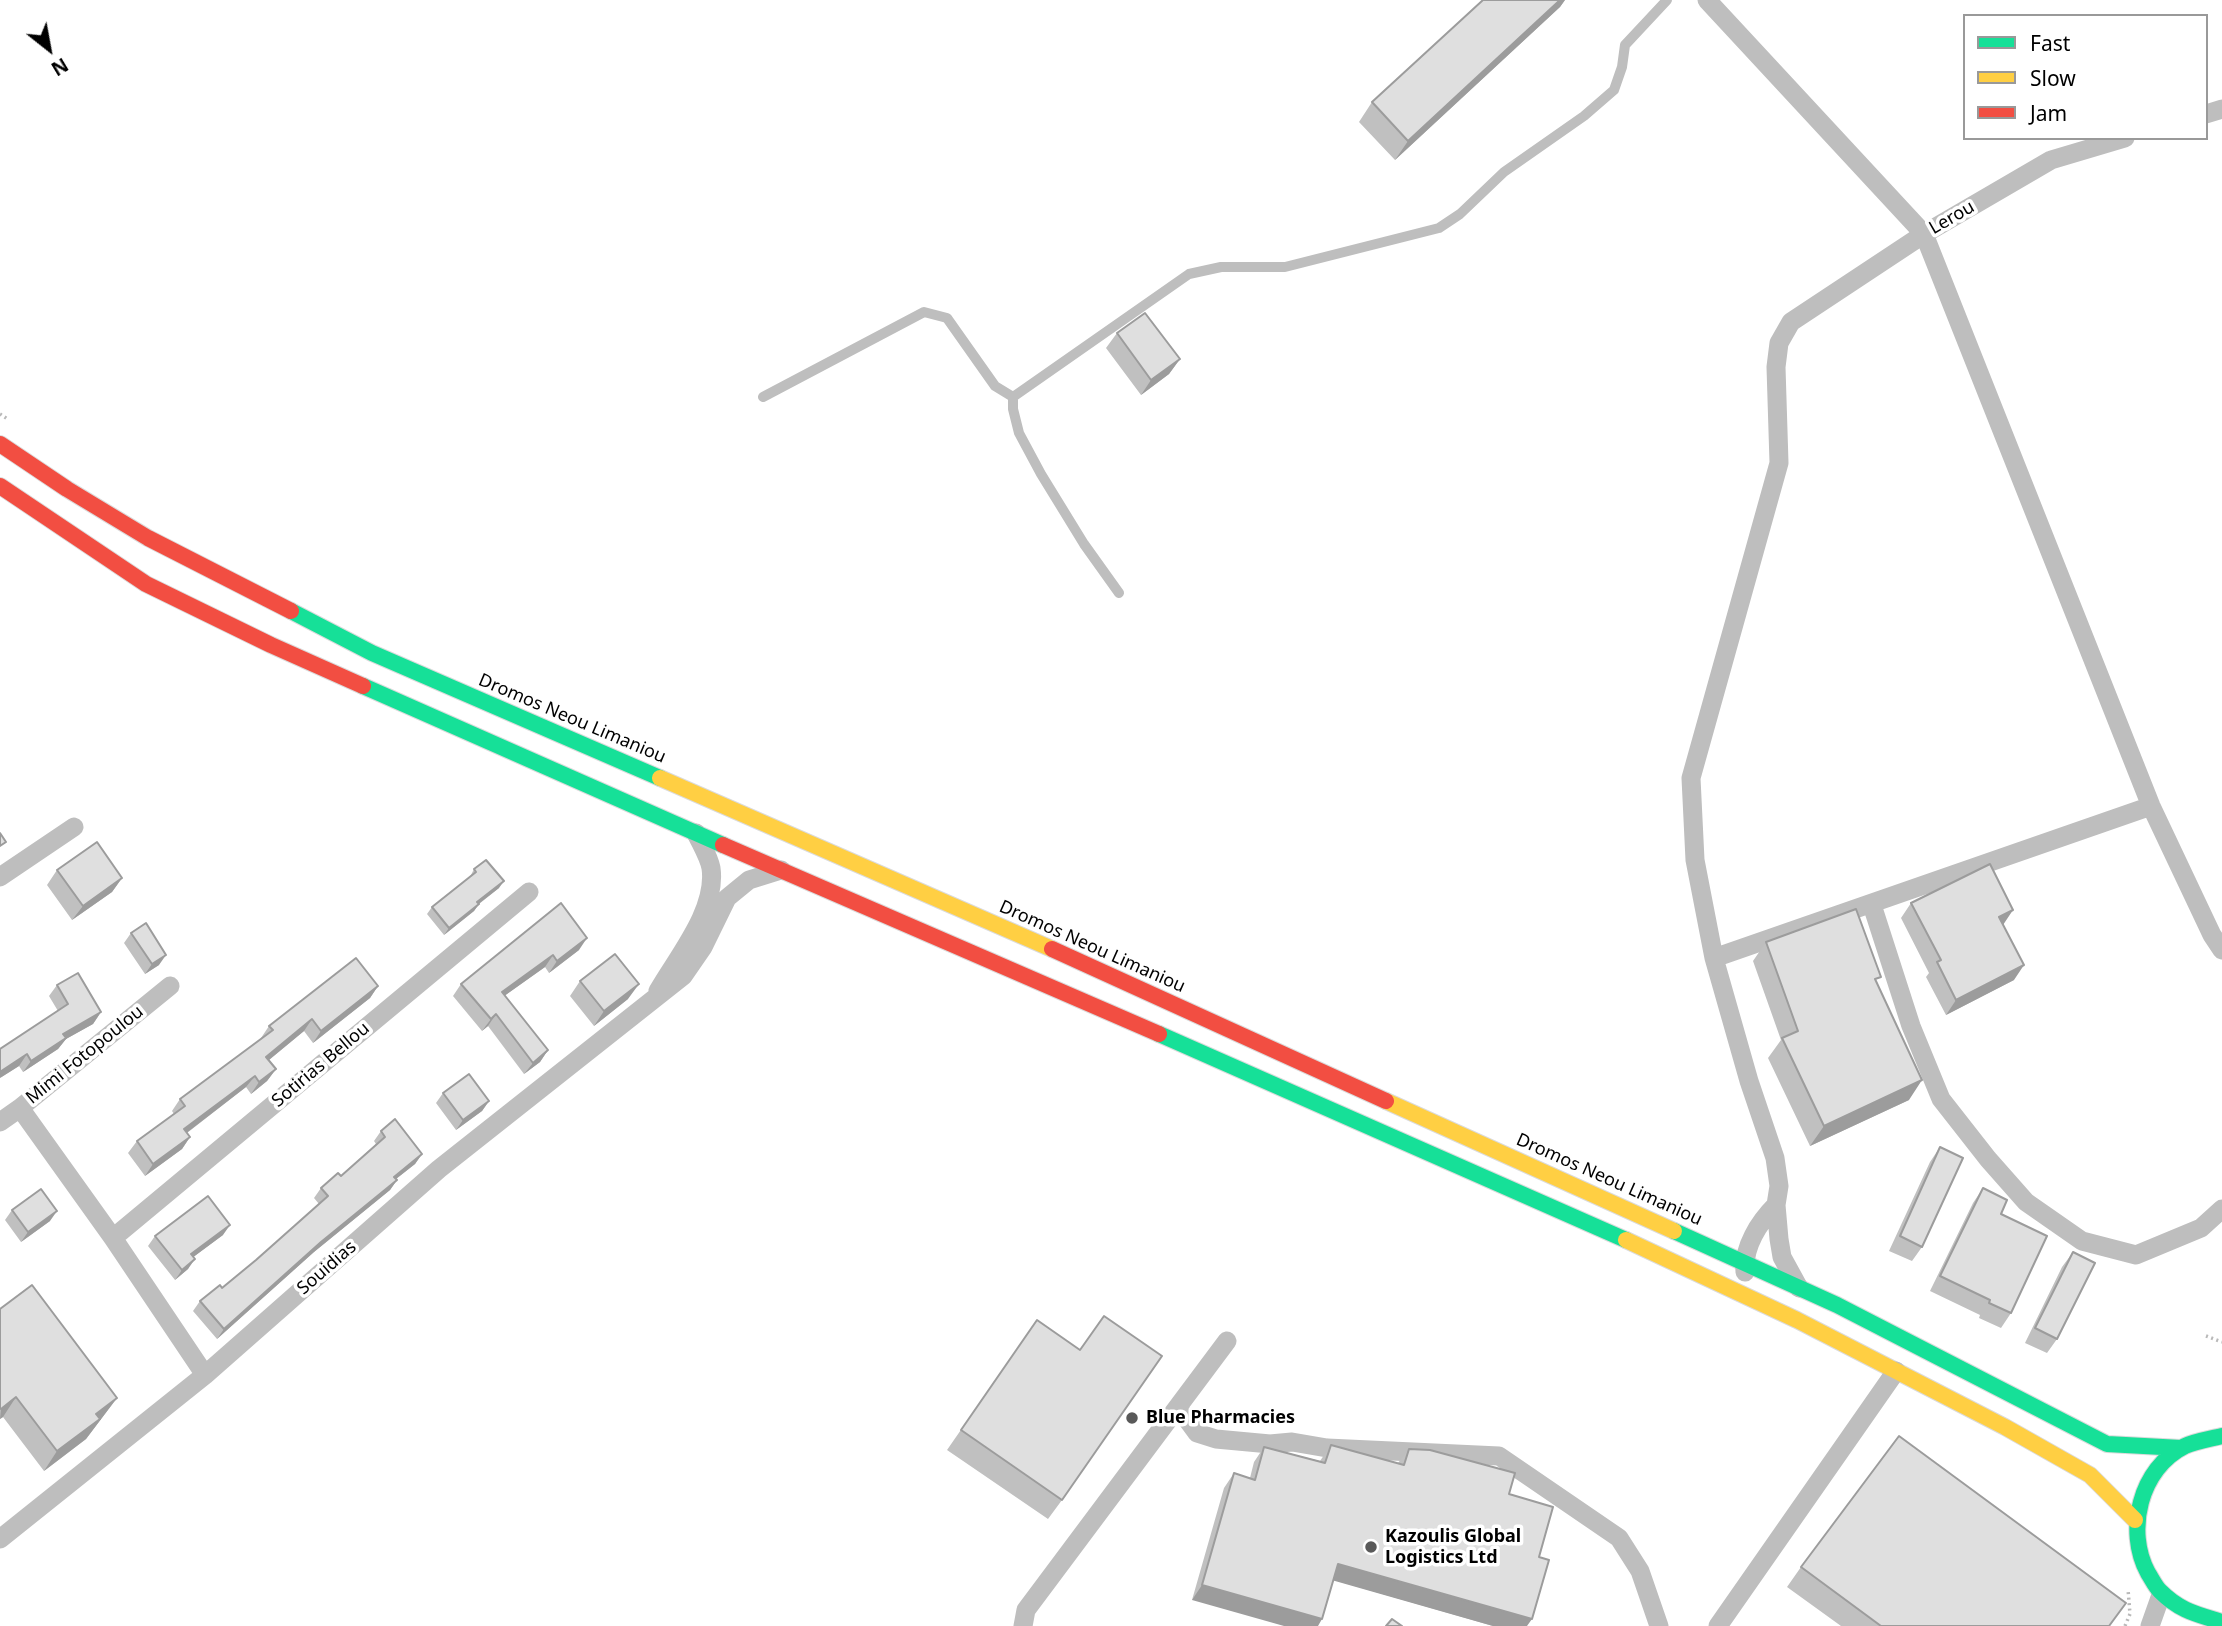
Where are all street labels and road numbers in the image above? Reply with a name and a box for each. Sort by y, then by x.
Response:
street label: Lerou [1926,196,1978,240]
street label: Dromos Neou Limaniou [475,670,669,768]
street label: Dromos Neou Limaniou [996,896,1188,998]
street label: Mimi Fotopoulou [22,1001,148,1109]
street label: Sotirias Bellou [268,1018,374,1112]
street label: Dromos Neou Limaniou [1513,1129,1705,1231]
street label: Souidias [293,1237,361,1299]

